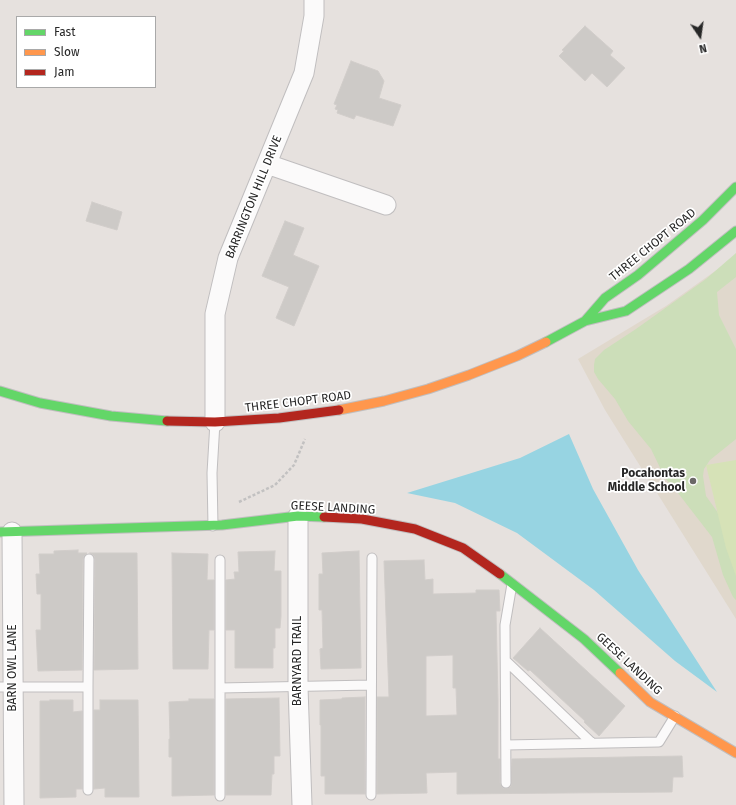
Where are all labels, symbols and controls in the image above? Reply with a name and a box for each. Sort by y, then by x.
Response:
legend [16,16,156,88]
north arrow [680,16,720,56]
text: Fast [54,25,76,39]
text: N [698,41,708,55]
text: Slow [54,45,80,59]
text: Jam [54,65,74,79]
street label: BARRINGTON HILL DRIVE [223,133,285,261]
street label: THREE CHOPT ROAD [607,206,699,284]
street label: THREE CHOPT ROAD [244,388,352,416]
place label: Pocahontas Middle School [608,467,685,495]
marker: Pocahontas Middle School [688,476,698,486]
street label: GEESE LANDING [290,499,376,517]
street label: BARNYARD TRAIL [291,616,305,706]
street label: BARN OWL LANE [6,624,20,712]
street label: GEESE LANDING [593,630,665,698]

